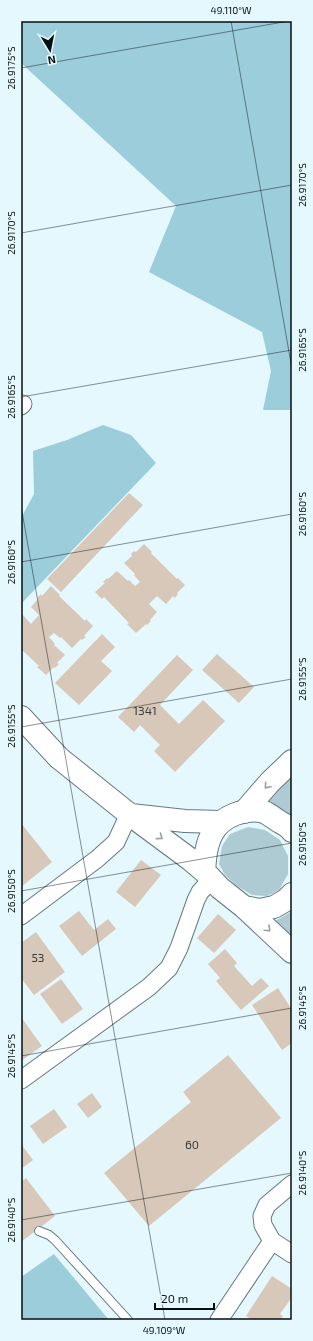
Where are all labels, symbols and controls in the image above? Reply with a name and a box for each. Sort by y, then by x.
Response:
text: 49.110°W [211,4,252,16]
north arrow [30,30,70,70]
text: 26.9175°S [5,46,17,90]
text: N [47,53,57,67]
text: 26.9170°S [296,163,308,207]
text: 26.9170°S [5,211,17,255]
text: 26.9165°S [296,328,308,372]
text: 26.9165°S [5,375,17,419]
text: 26.9160°S [296,491,308,536]
text: 26.9160°S [5,539,17,584]
text: 26.9155°S [296,657,308,701]
house number: 1341 [133,703,157,717]
text: 26.9155°S [5,704,17,748]
one-way arrow [265,781,272,789]
text: 26.9150°S [296,822,308,866]
one-way arrow [156,832,163,839]
text: 26.9150°S [5,869,17,913]
one-way arrow [263,925,271,932]
house number: 53 [31,950,45,964]
text: 26.9145°S [296,986,308,1030]
text: 26.9145°S [5,1034,17,1078]
house number: 60 [185,1137,199,1151]
text: 26.9140°S [296,1150,308,1195]
text: 26.9140°S [5,1197,17,1242]
scale bar [155,1285,214,1311]
text: 20 m [161,1291,188,1305]
text: 49.109°W [143,1324,186,1336]

